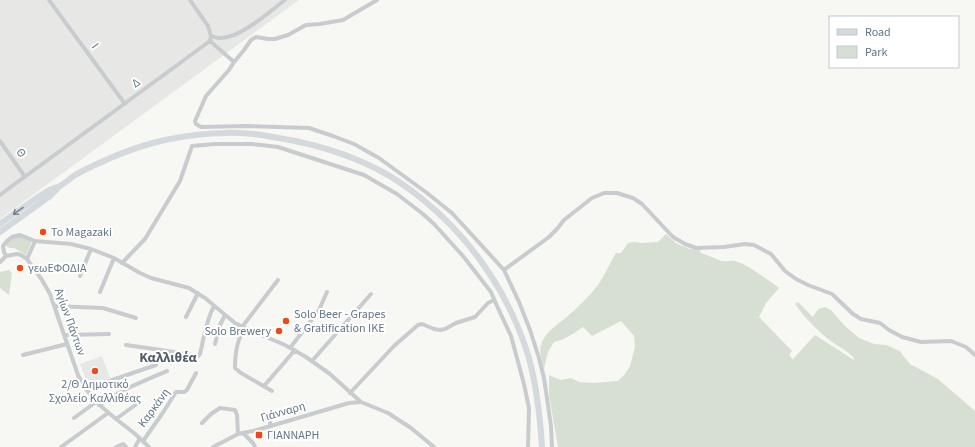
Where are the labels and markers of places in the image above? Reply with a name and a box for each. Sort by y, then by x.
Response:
place label: To Magazaki [51,224,112,241]
marker: To Magazaki [38,227,48,237]
place label: γεωΕΦΟΔΙΑ [28,260,87,277]
marker: γεωΕΦΟΔΙΑ [15,263,25,273]
place label: Solo Beer - Grapes & Gratification IKE [294,306,386,337]
marker: Solo Beer - Grapes & Gratification IKE [281,316,291,326]
place label: Solo Brewery [204,323,271,340]
marker: Solo Brewery [274,326,284,336]
marker: 2/Θ Δημοτικό Σχολείο Καλλιθέας [90,366,100,376]
place label: 2/Θ Δημοτικό Σχολείο Καλλιθέας [49,376,141,407]
place label: ΓΙΑΝΝΑΡΗ [267,427,319,444]
marker: ΓΙΑΝΝΑΡΗ [254,430,264,440]

